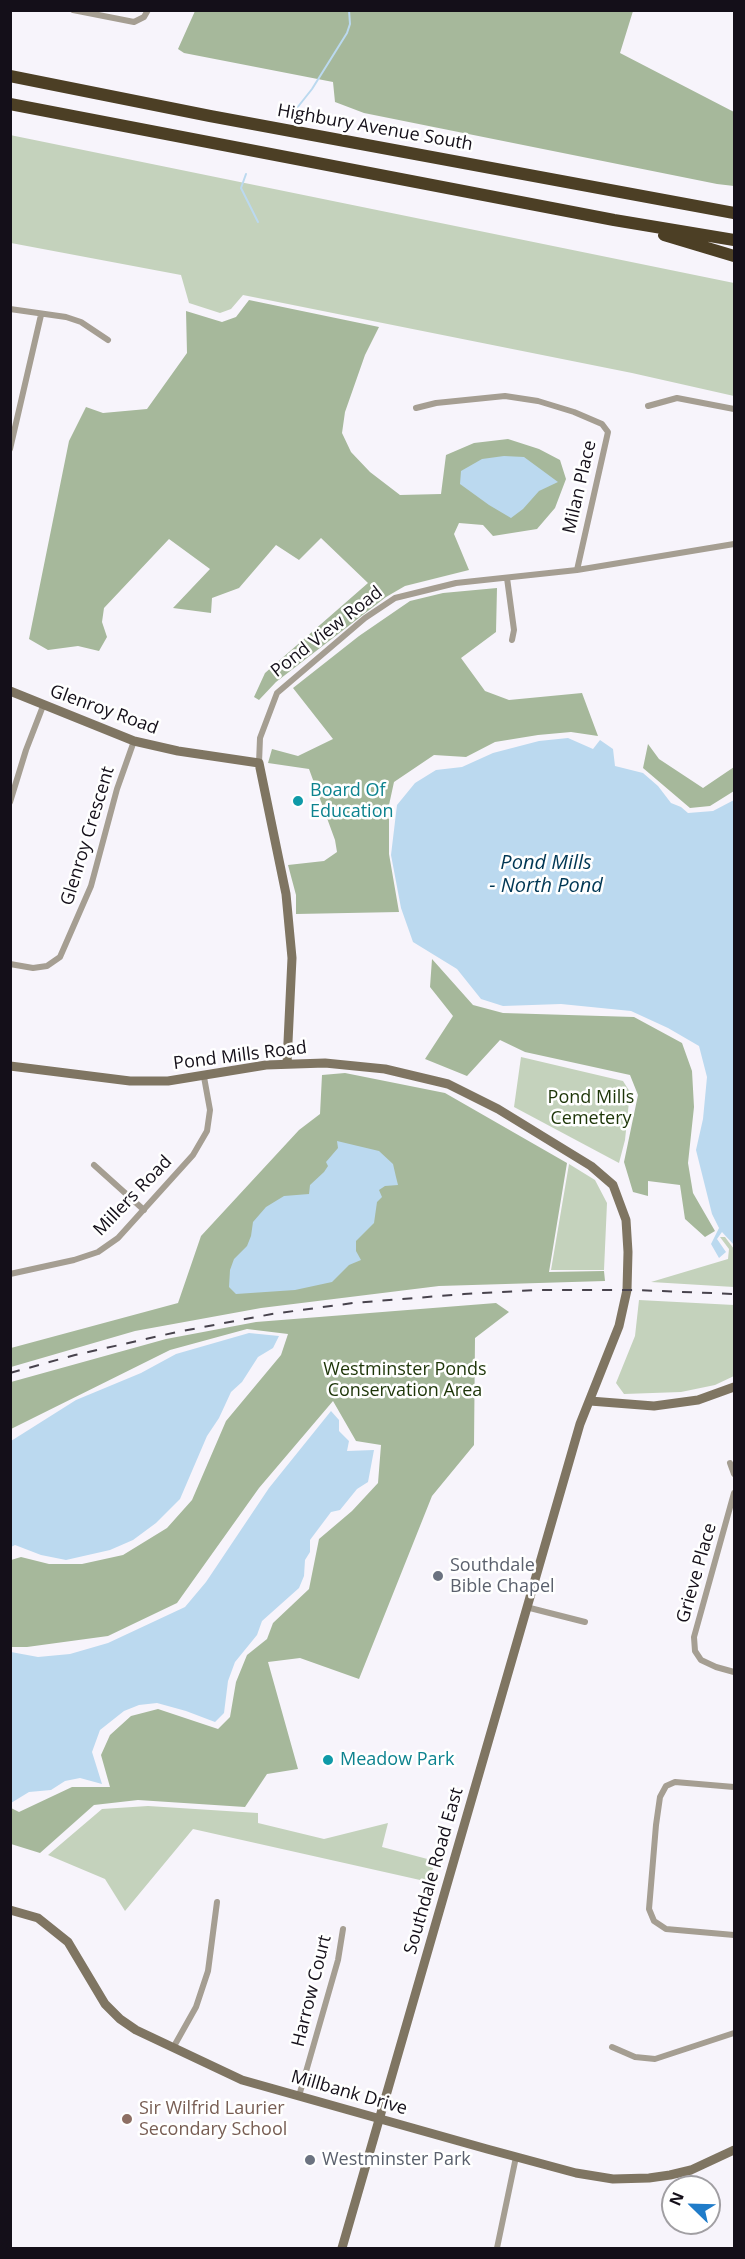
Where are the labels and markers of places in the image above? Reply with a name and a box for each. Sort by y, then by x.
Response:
place label: Board Of Education [310,780,394,822]
marker: Board Of Education [291,794,305,808]
place label: Southdale Bible Chapel [450,1555,555,1598]
marker: Southdale Bible Chapel [431,1569,445,1583]
place label: Meadow Park [340,1749,454,1771]
marker: Meadow Park [321,1753,335,1767]
place label: Sir Wilfrid Laurier Secondary School [139,2098,287,2140]
marker: Sir Wilfrid Laurier Secondary School [120,2112,134,2126]
place label: Westminster Park [322,2149,471,2171]
marker: Westminster Park [303,2153,317,2167]

